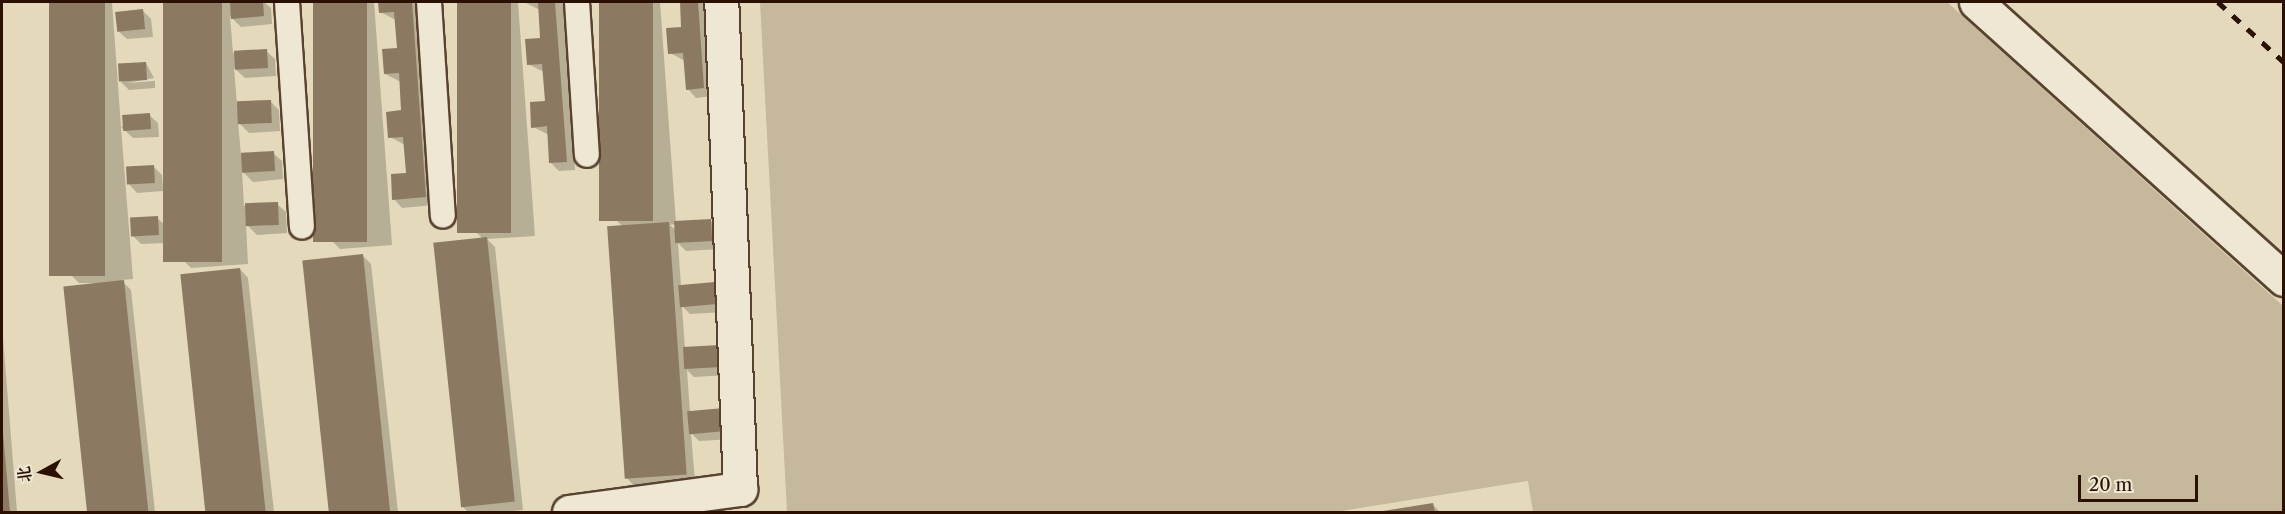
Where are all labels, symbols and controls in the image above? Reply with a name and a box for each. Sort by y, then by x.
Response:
north arrow [12,442,72,502]
scale bar [2081,463,2201,501]
text: 北 [13,465,35,484]
text: 20 m [2089,474,2132,496]

